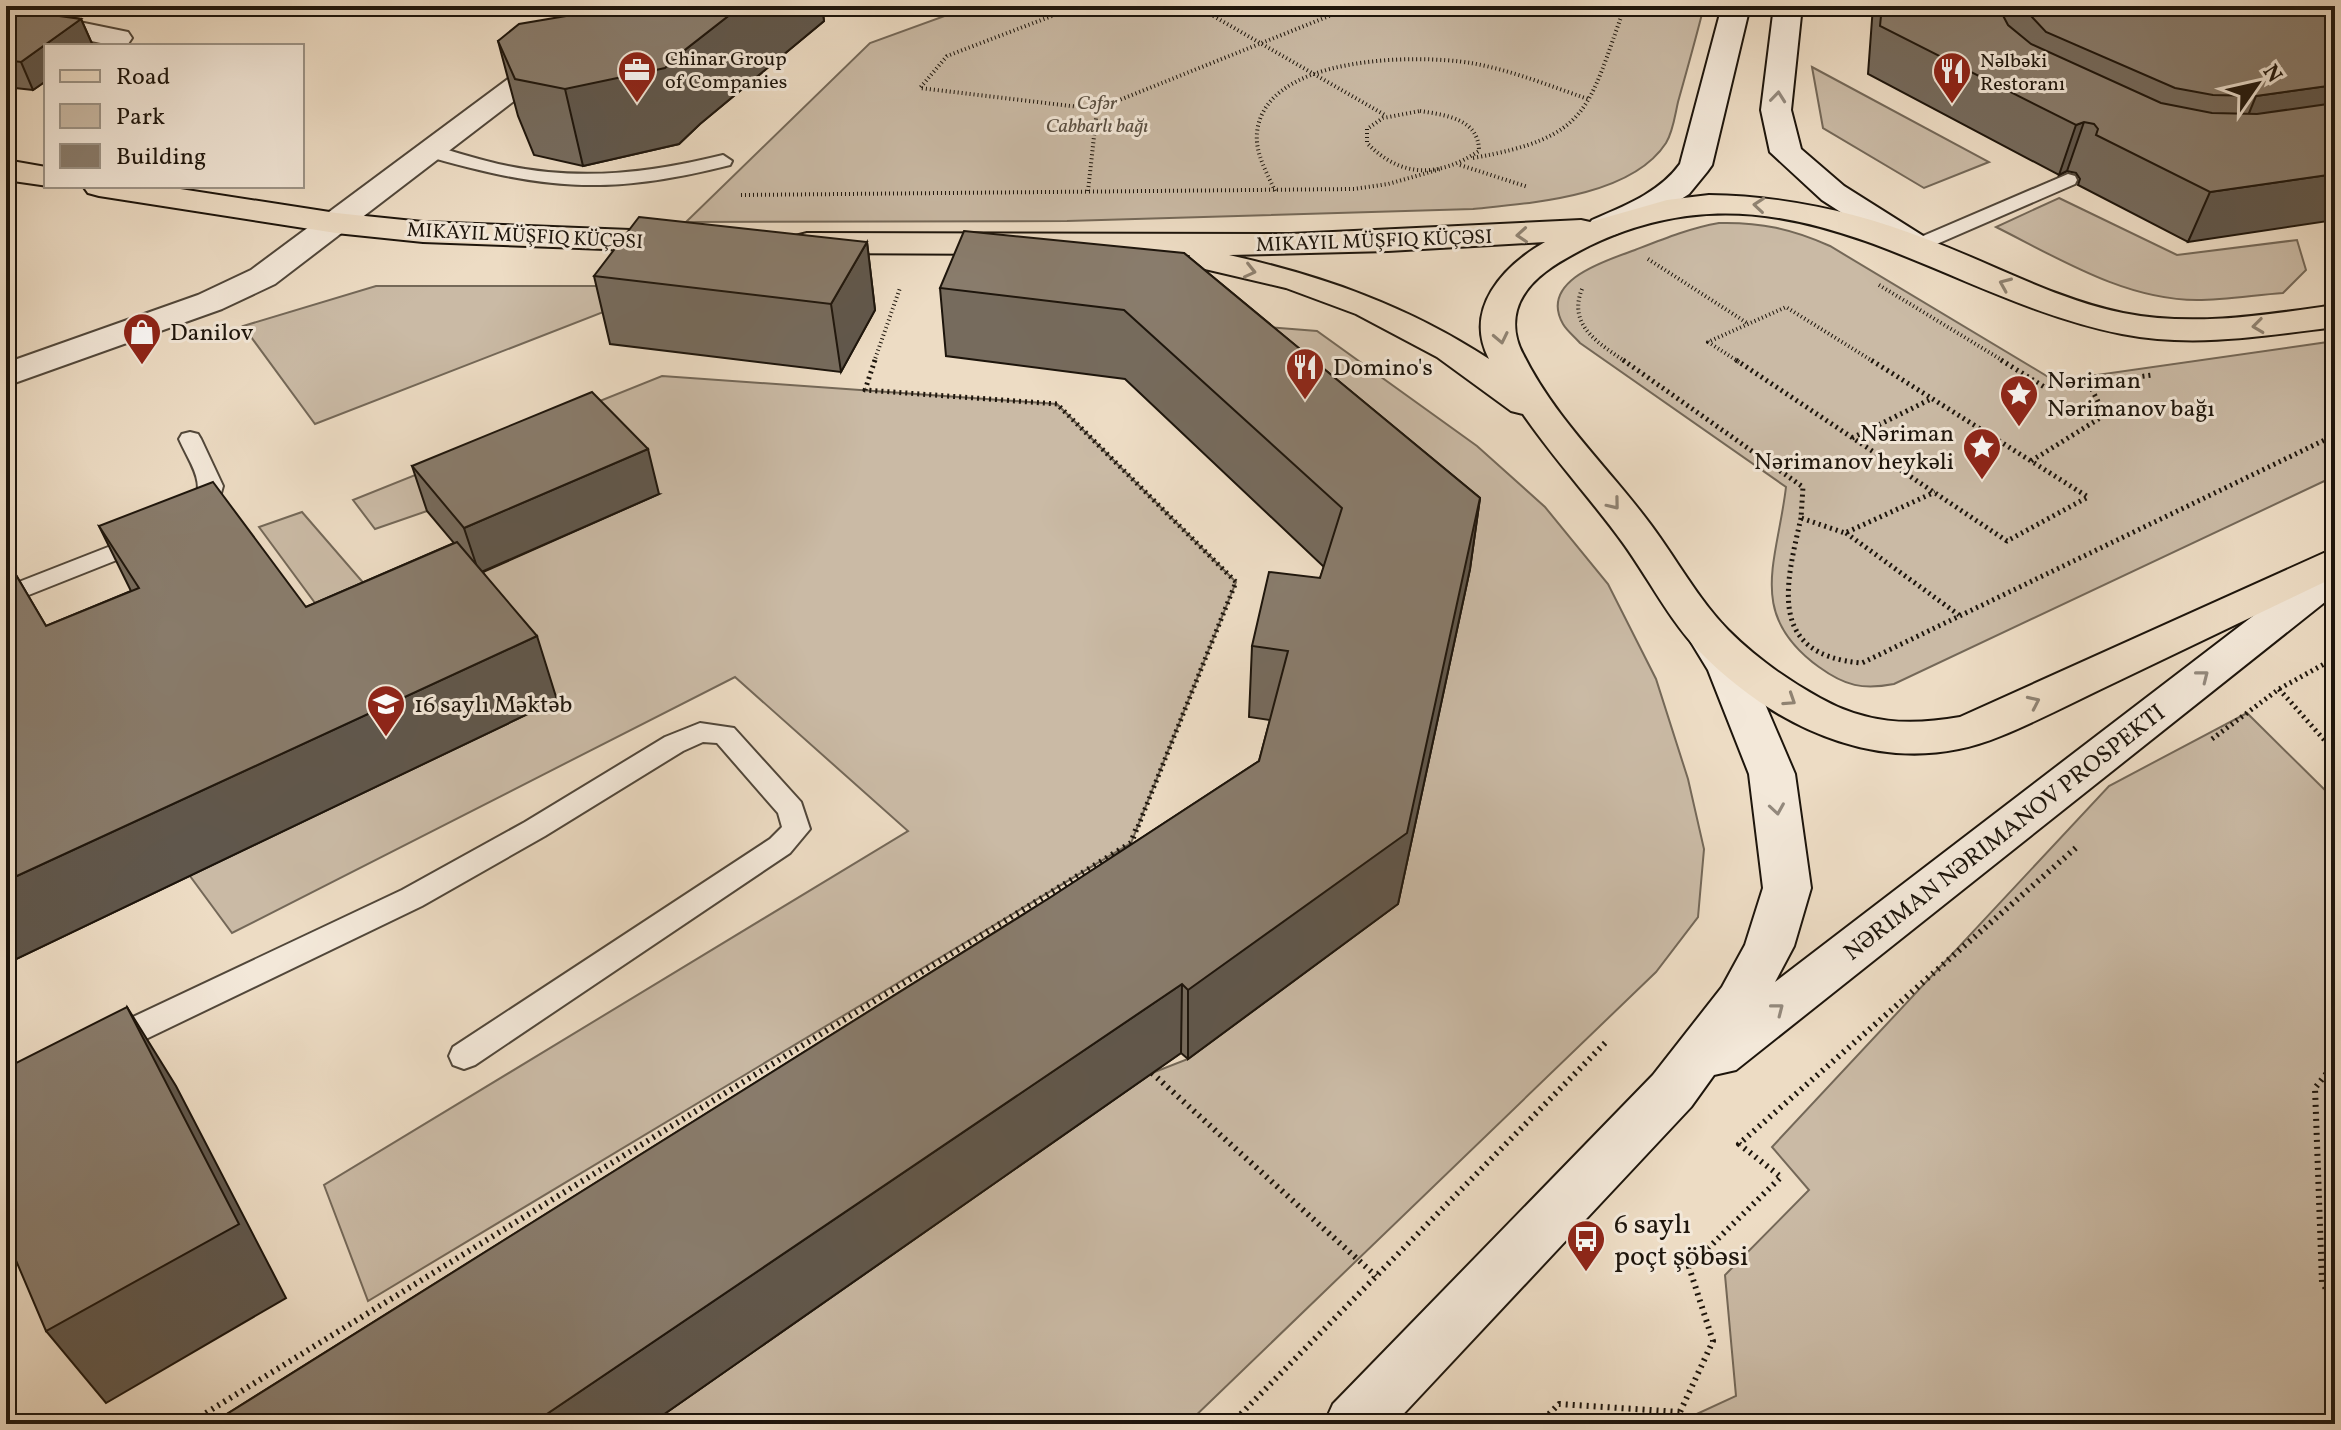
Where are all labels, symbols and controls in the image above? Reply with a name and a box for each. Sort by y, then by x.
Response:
legend [44,44,304,188]
north arrow [2217,44,2297,124]
place label: Chinar Group of Companies [665,46,787,97]
place label: Nəlbəki Restoranı [1980,48,2065,99]
office icon: Chinar Group of Companies [616,49,658,104]
restaurant icon: Nəlbəki Restoranı [1931,50,1973,105]
text: N [2254,59,2289,90]
text: Road [116,61,170,95]
park label: Cəfər Cabbarlı bağı [1046,90,1148,141]
one-way arrow [1769,90,1786,103]
text: Park [116,101,165,135]
text: Building [116,141,206,175]
one-way arrow [1752,196,1765,213]
street label: MIKAYIL MÜŞFIQ KÜÇƏSI [406,217,644,257]
street label: MIKAYIL MÜŞFIQ KÜÇƏSI [1255,224,1493,260]
one-way arrow [1515,226,1528,243]
one-way arrow [1243,261,1256,278]
one-way arrow [1999,278,2013,294]
shop icon: Danilov [121,311,163,366]
place label: Danilov [170,317,254,351]
one-way arrow [2251,317,2264,334]
one-way arrow [1492,331,1509,345]
restaurant icon: Domino's [1284,346,1326,401]
place label: Domino's [1333,352,1433,386]
place label: Nəriman Nərimanov bağı [2047,365,2215,427]
place icon: Nəriman Nərimanov bağı [1998,373,2040,428]
place label: Nəriman Nərimanov heykəli [1754,418,1954,480]
place icon: Nəriman Nərimanov heykəli [1961,426,2003,481]
one-way arrow [1604,495,1619,509]
one-way arrow [2194,671,2209,685]
school or university icon: 16 saylı Məktəb [365,683,407,738]
place label: 16 saylı Məktəb [414,689,572,723]
one-way arrow [1781,691,1796,706]
one-way arrow [2026,696,2041,712]
street label: NƏRIMAN NƏRIMANOV PROSPEKTI [1837,697,2173,970]
one-way arrow [1768,802,1785,816]
one-way arrow [1769,1004,1784,1018]
place label: 6 saylı poçt şöbəsi [1614,1206,1749,1277]
bus stop icon: 6 saylı poçt şöbəsi [1565,1218,1607,1273]

